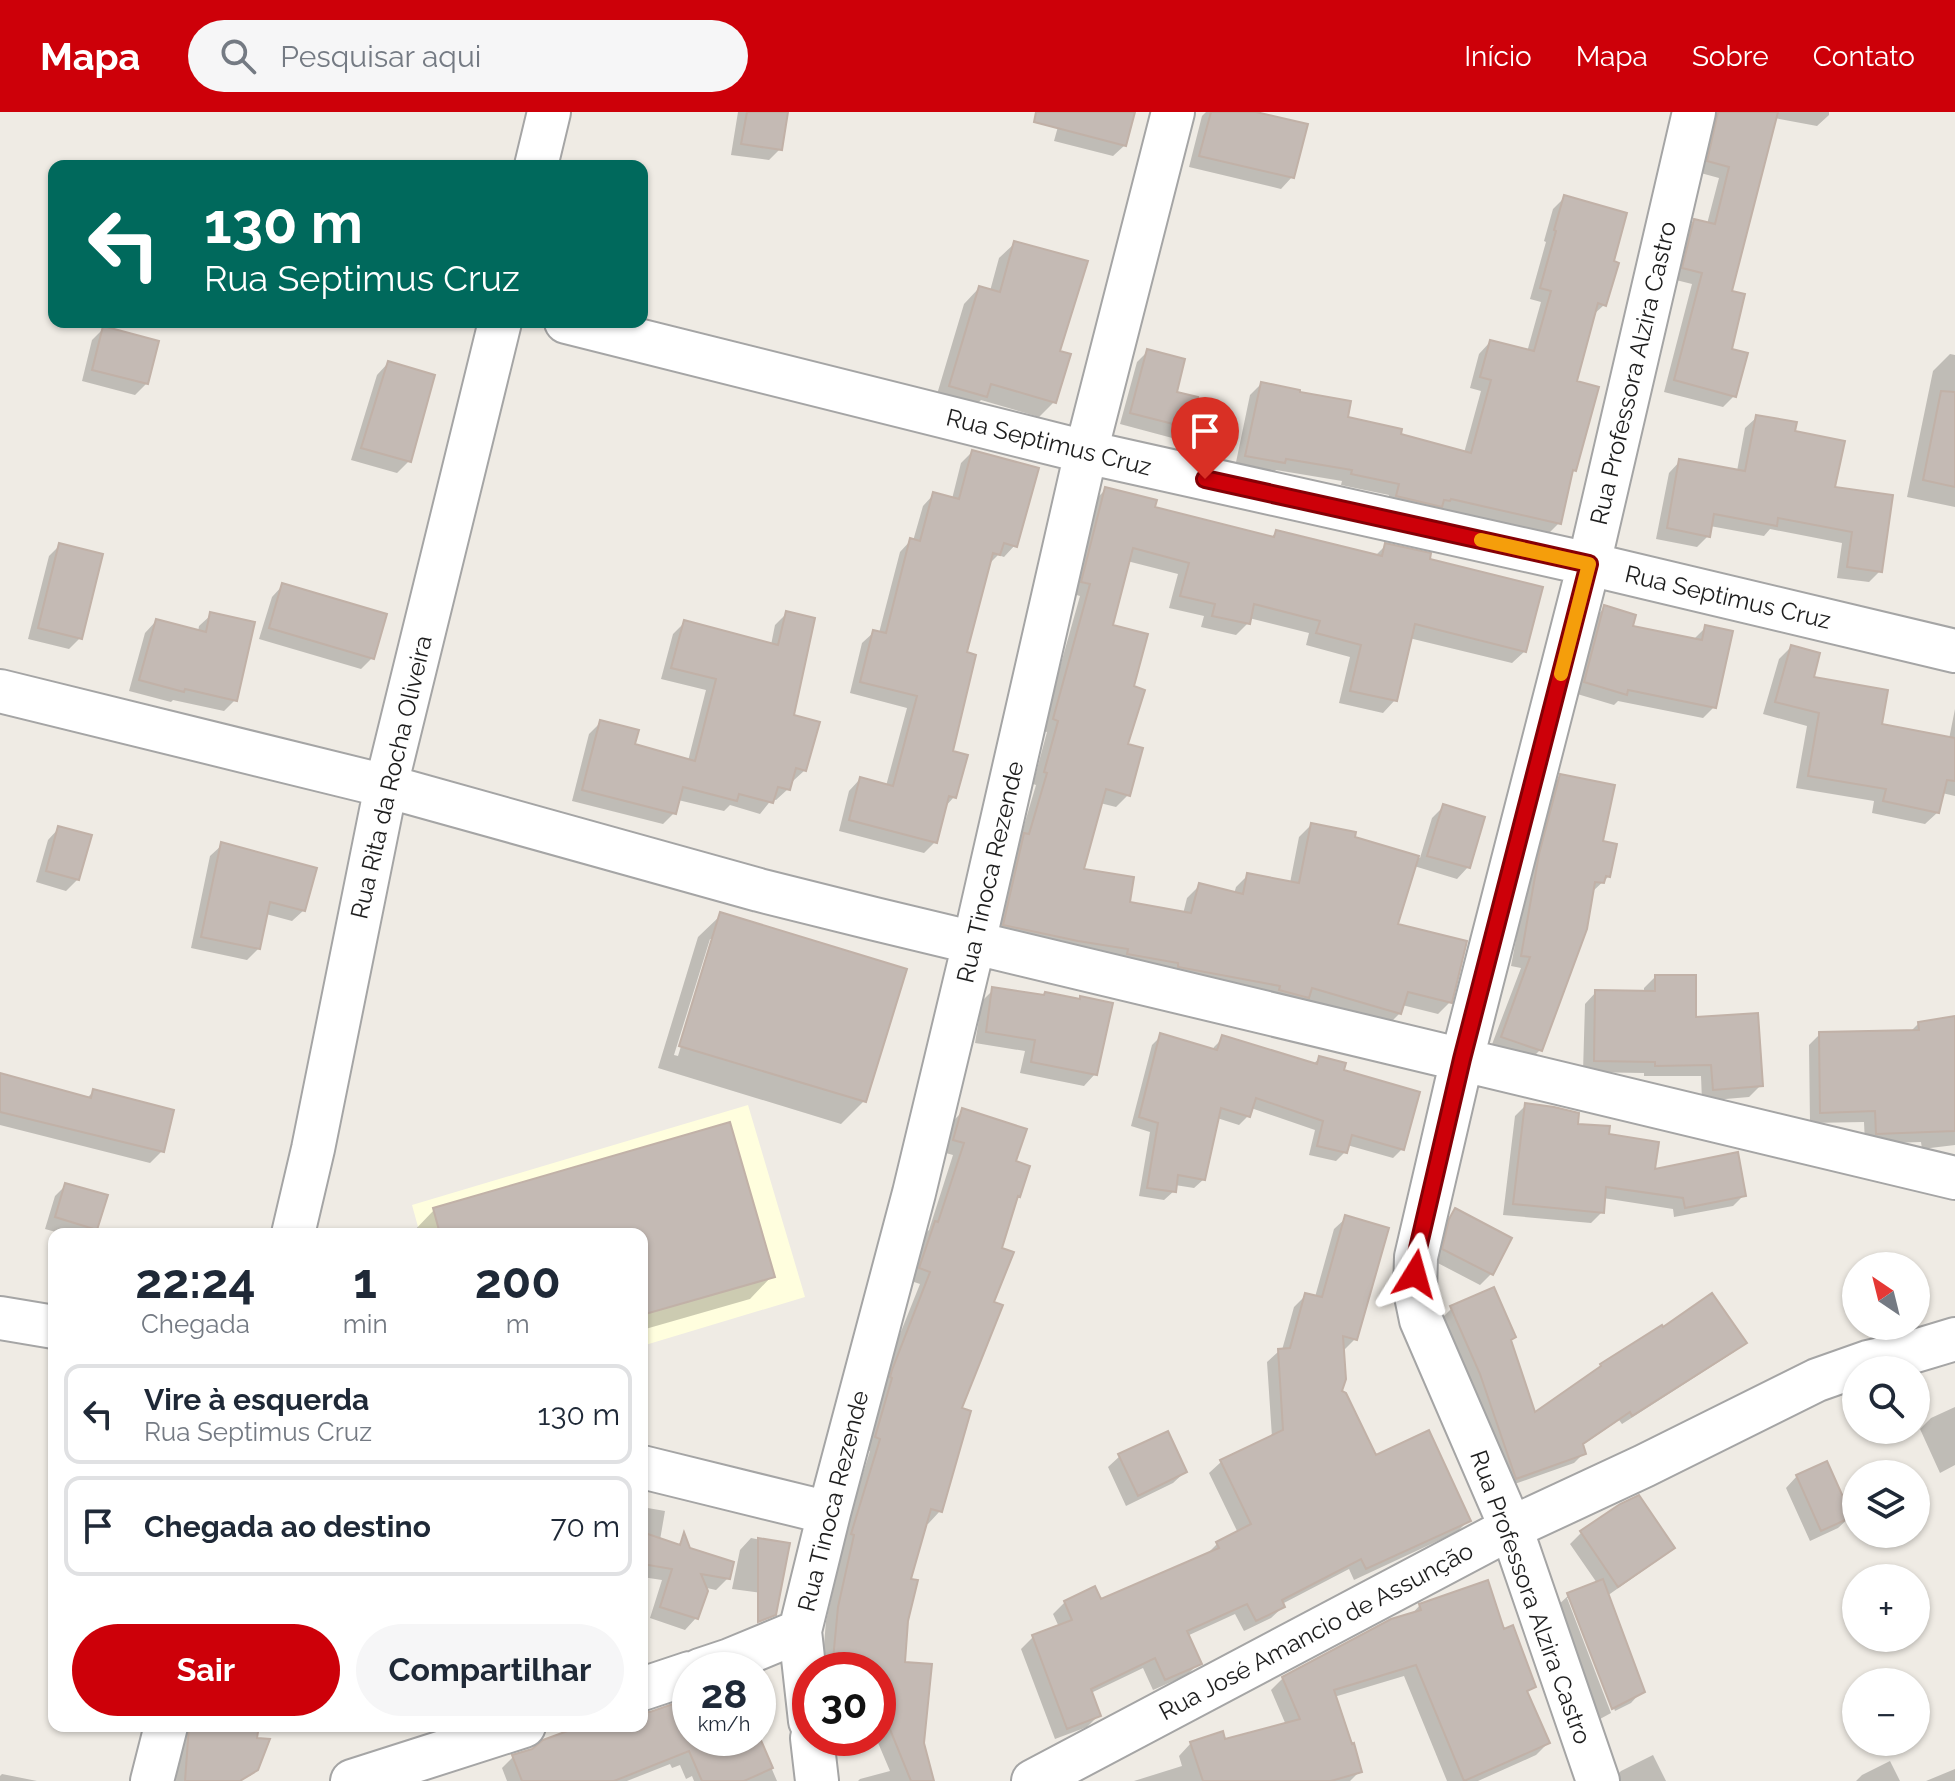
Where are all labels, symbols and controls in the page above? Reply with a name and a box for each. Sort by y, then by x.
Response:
search box [188,20,748,92]
text: Mapa [40,34,140,79]
icon: search [216,34,260,78]
text: Pesquisar aqui [280,39,481,74]
text: Início [1464,40,1532,73]
text: Mapa [1576,40,1648,73]
text: Sobre [1692,40,1769,73]
text: Contato [1813,40,1915,73]
text: 130 m [204,190,363,256]
icon: left [72,192,176,296]
street label: Rua Professora Alzira Castro [1584,218,1682,528]
text: Rua Septimus Cruz [204,257,520,299]
pin [1171,397,1239,479]
street label: Rua Septimus Cruz [943,402,1155,482]
icon: arrive [1183,409,1227,453]
street label: Rua Septimus Cruz [1622,559,1834,635]
street label: Rua Rita da Rocha Oliveira [344,632,438,922]
street label: Rua Tinoca Rezende [950,758,1030,986]
position arrow [1373,1232,1457,1316]
north arrow [1842,1252,1930,1340]
map controls [1842,1252,1930,1756]
text: 22:24 [135,1253,256,1309]
text: 1 [353,1253,377,1309]
text: 200 [475,1253,561,1309]
text: Chegada [141,1309,250,1339]
text: min [343,1309,388,1339]
text: m [506,1309,530,1339]
button: search [1842,1356,1930,1444]
text: Vire à esquerda [144,1382,369,1417]
street label: Rua Tinoca Rezende [792,1388,874,1614]
icon: left [76,1392,120,1436]
text: 130 m [538,1397,620,1432]
text: Rua Septimus Cruz [144,1417,372,1447]
street label: Rua Professora Alzira Castro [1464,1446,1598,1748]
button: layers [1842,1460,1930,1548]
icon: arrive [76,1504,120,1548]
text: Chegada ao destino [144,1509,431,1544]
text: 70 m [550,1509,620,1544]
street label: Rua José Amancio de Assunção [1154,1536,1478,1726]
button: + [1842,1564,1930,1652]
button: Sair [72,1624,340,1716]
button: Compartilhar [356,1624,624,1716]
speed limit sign: 30 [792,1652,896,1756]
button: − [1842,1668,1930,1756]
text: 28 [701,1670,747,1717]
text: km/h [698,1712,750,1736]

